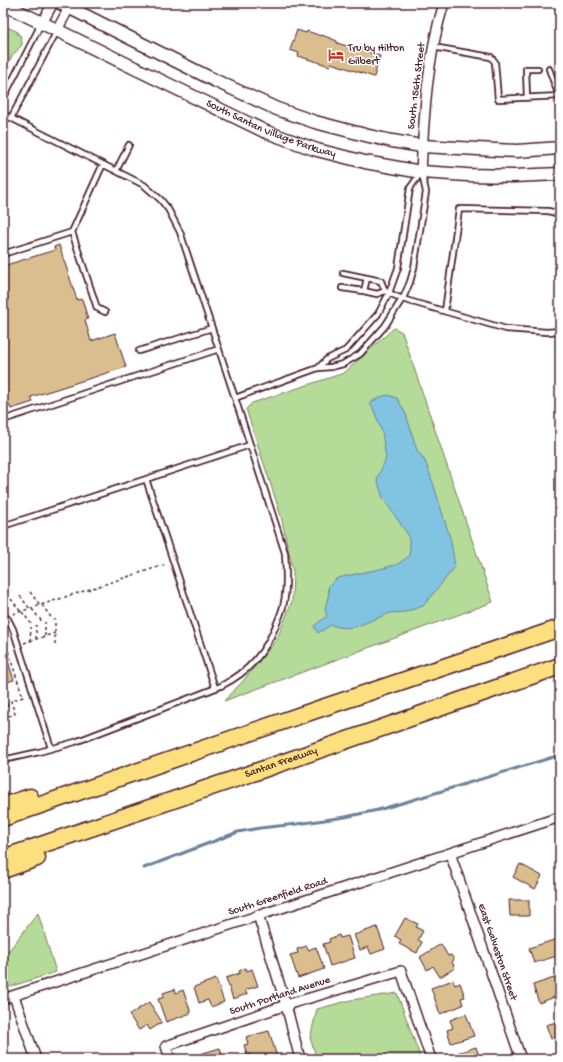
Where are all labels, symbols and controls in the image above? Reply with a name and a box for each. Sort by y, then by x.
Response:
street label: South 156th Street [406,41,428,130]
place label: Tru by Hilton Gilbert [347,43,405,68]
hotel icon: Tru by Hilton Gilbert [327,46,345,64]
street label: South Santan Village Parkway [204,98,337,161]
street label: Santan Freeway [243,745,320,781]
street label: South Greenfield Road [227,874,330,919]
street label: East Galveston Street [475,902,520,1003]
street label: South Portland Avenue [228,974,332,1018]

